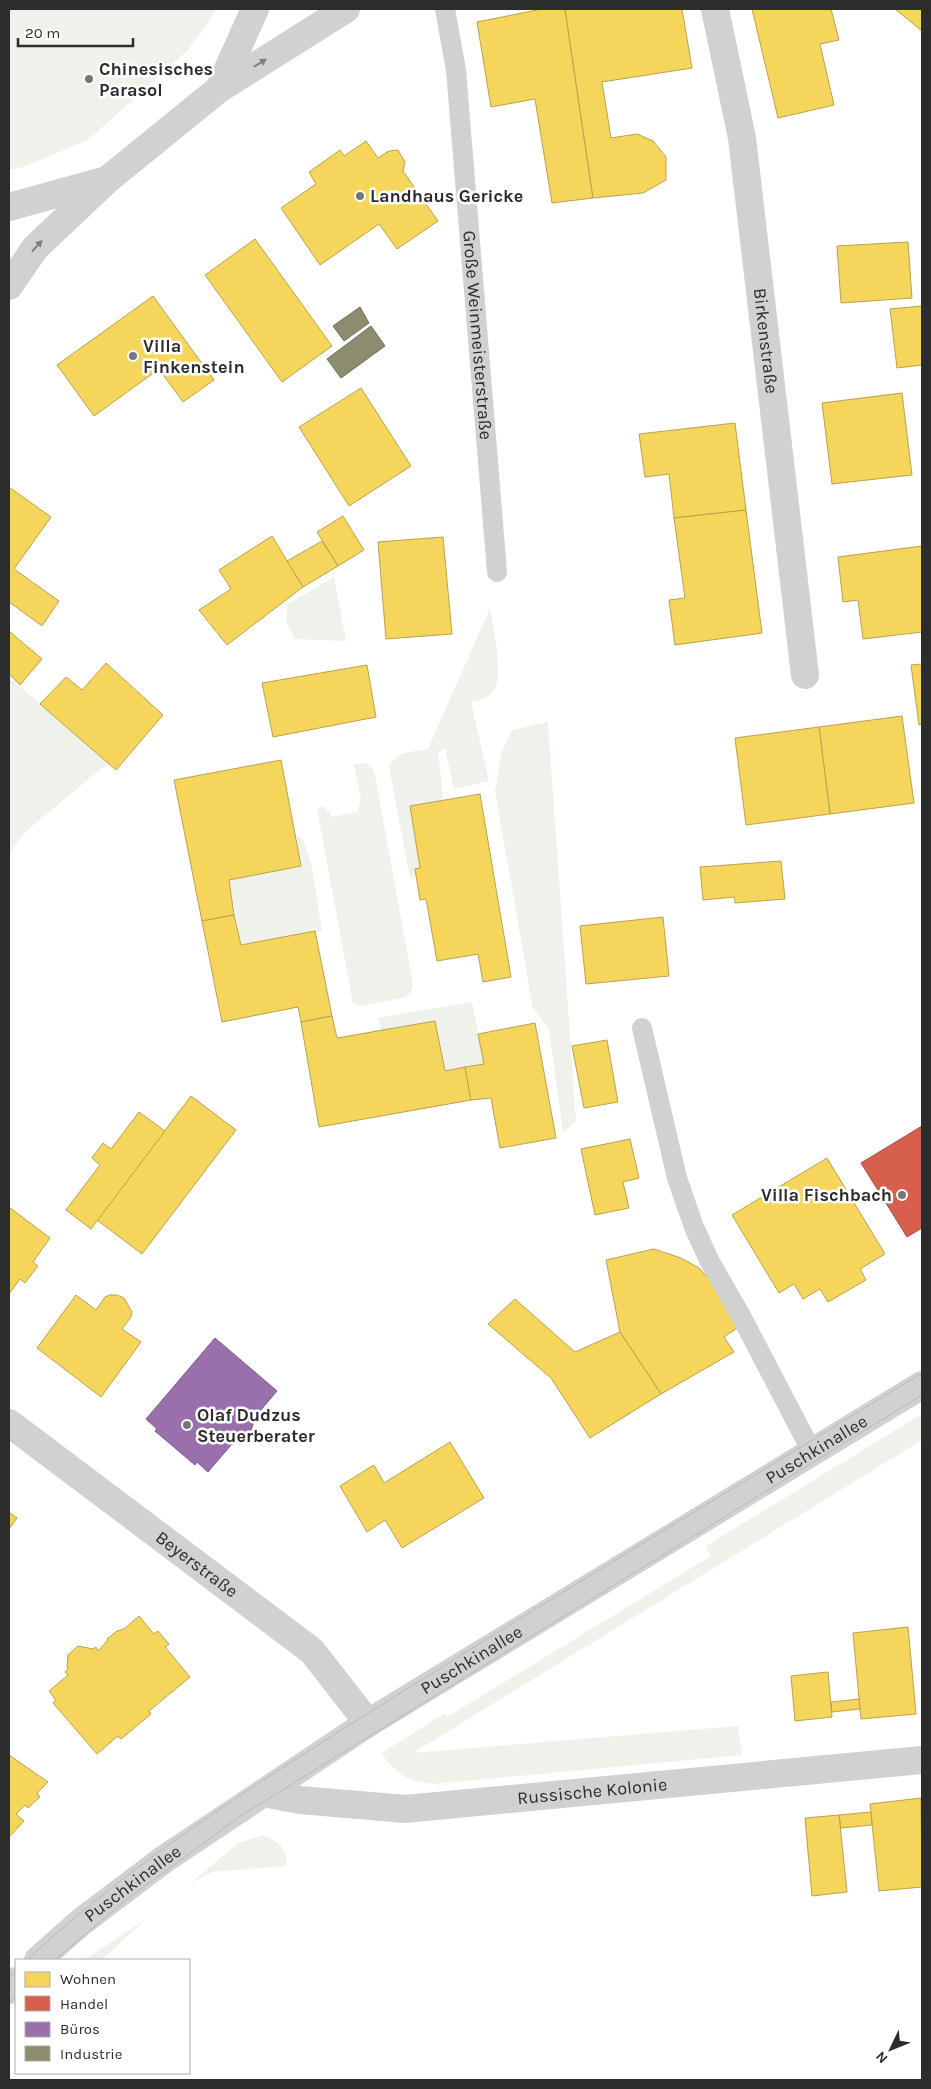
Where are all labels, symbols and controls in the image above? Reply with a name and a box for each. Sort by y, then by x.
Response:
scale bar [18,15,132,47]
text: 20 m [25,24,60,42]
place label: Chinesisches Parasol [99,58,213,101]
one-way arrow [253,59,267,68]
marker: Chinesisches Parasol [83,73,95,85]
place label: Landhaus Gericke [370,185,523,207]
marker: Landhaus Gericke [354,190,366,202]
street label: Große Weinmeisterstraße [458,230,497,441]
one-way arrow [31,241,43,253]
street label: Birkenstraße [749,287,783,395]
place label: Villa Finkenstein [143,335,245,378]
marker: Villa Finkenstein [127,350,139,362]
place label: Villa Fischbach [761,1184,892,1206]
marker: Villa Fischbach [896,1189,908,1201]
place label: Olaf Dudzus Steuerberater [197,1404,315,1447]
street label: Puschkinallee [761,1410,871,1489]
marker: Olaf Dudzus Steuerberater [181,1419,193,1431]
street label: Beyerstraße [151,1526,242,1602]
street label: Puschkinallee [417,1620,527,1699]
street label: Russische Kolonie [516,1773,668,1809]
street label: Puschkinallee [80,1840,185,1927]
legend [15,1959,190,2074]
text: Wohnen [60,1970,116,1988]
text: Handel [60,1995,108,2013]
text: Büros [60,2020,100,2038]
north arrow [866,2024,916,2074]
text: Industrie [60,2045,122,2063]
text: N [872,2048,892,2067]

